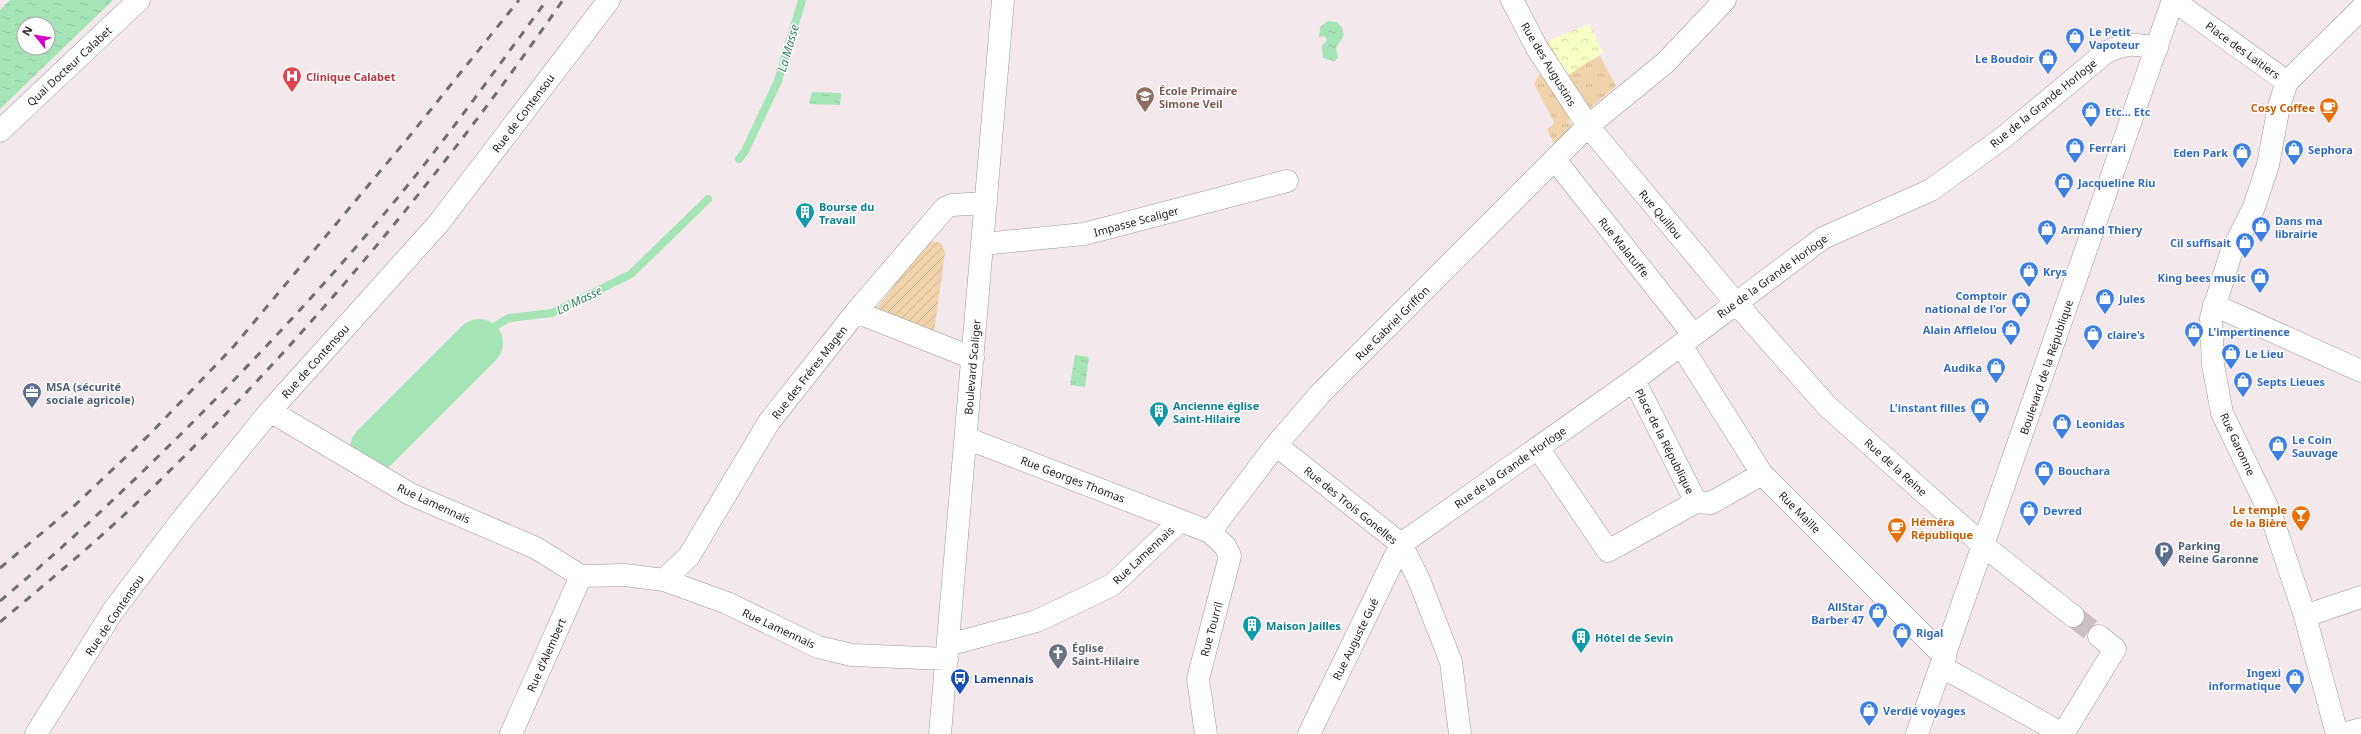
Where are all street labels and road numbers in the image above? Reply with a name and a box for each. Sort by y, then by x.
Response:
street label: Place des Laitiers [2203,18,2283,82]
street label: Rue des Augustins [1518,19,1580,109]
street label: Quai Docteur Calabet [23,23,115,109]
street label: Rue de la Grande Horloge [1986,55,2100,151]
street label: Rue de Contensou [489,71,557,155]
street label: Rue Quillou [1636,186,1686,242]
street label: Impasse Scaliger [1092,202,1181,240]
street label: Rue Malatuffe [1595,214,1653,280]
street label: Rue de la Grande Horloge [1714,231,1830,321]
street label: Rue Gabriel Griffon [1352,283,1432,363]
street label: Boulevard de la République [2016,298,2076,436]
street label: Boulevard Scaliger [960,318,984,415]
street label: Rue de Contensou [278,321,352,401]
street label: Rue des Fréres Magen [768,322,850,422]
street label: Place de la République [1632,386,1698,496]
street label: Rue Garonne [2217,410,2259,478]
street label: Rue de la Grande Horloge [1451,423,1569,511]
street label: Rue de la Reine [1862,435,1930,499]
street label: Rue Georges Thomas [1019,452,1127,506]
street label: Rue des Trois Gonelles [1301,463,1401,547]
street label: Rue Lamennais [395,480,473,526]
street label: Rue Maille [1776,488,1824,536]
street label: Rue Lamennais [1109,523,1177,587]
street label: Rue de Contensou [81,572,147,658]
street label: Rue Auguste Gué [1329,596,1381,682]
street label: Rue Tourril [1196,600,1226,658]
street label: Rue Lamennais [740,605,818,651]
street label: Rue d'Alembert [523,616,569,694]

